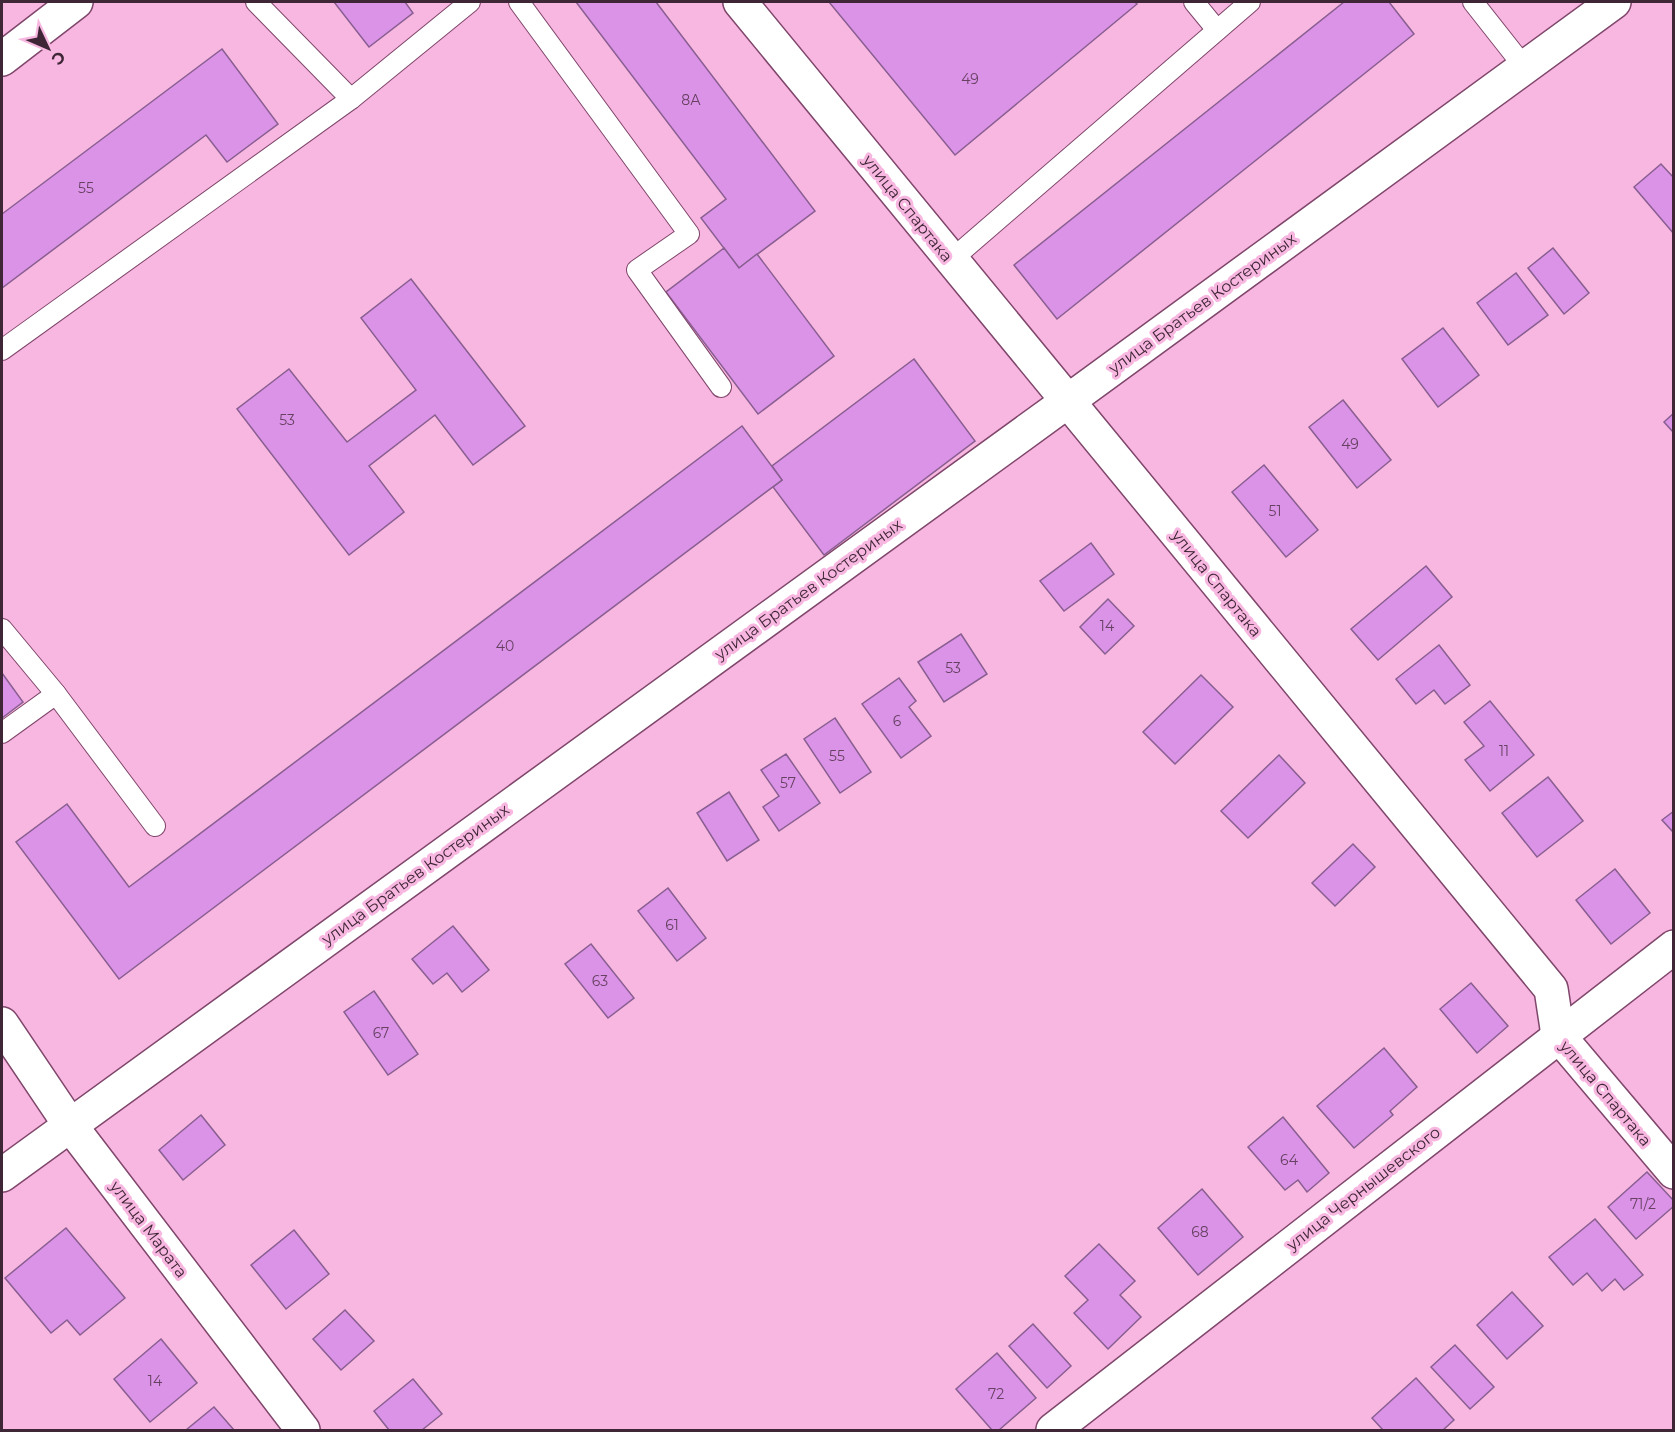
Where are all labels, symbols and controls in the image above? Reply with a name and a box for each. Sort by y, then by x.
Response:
north arrow [18,18,78,78]
text: С [47,47,69,69]
house number: 49 [961,70,979,88]
house number: 8А [681,91,701,109]
street label: улица Спартака [858,150,956,265]
house number: 55 [78,179,94,197]
street label: улица Братьев Костериных [1104,229,1300,378]
house number: 53 [279,411,295,429]
house number: 49 [1341,435,1359,453]
house number: 51 [1269,502,1281,520]
street label: улица Братьев Костериных [710,515,906,664]
street label: улица Спартака [1167,525,1265,640]
house number: 14 [1100,617,1115,635]
house number: 40 [496,637,514,655]
house number: 53 [945,659,961,677]
house number: 6 [893,712,902,730]
house number: 11 [1499,742,1509,760]
house number: 55 [829,747,845,765]
house number: 57 [780,774,796,792]
street label: улица Братьев Костериных [317,800,513,949]
house number: 61 [665,916,679,934]
house number: 63 [592,972,608,990]
house number: 67 [373,1024,389,1042]
street label: улица Спартака [1555,1036,1655,1150]
street label: улица Чернышевского [1282,1122,1444,1255]
house number: 64 [1280,1151,1299,1169]
street label: улица Марата [105,1176,191,1281]
house number: 71/2 [1630,1195,1656,1213]
house number: 68 [1191,1223,1209,1241]
house number: 14 [148,1372,163,1390]
house number: 72 [988,1385,1004,1403]

